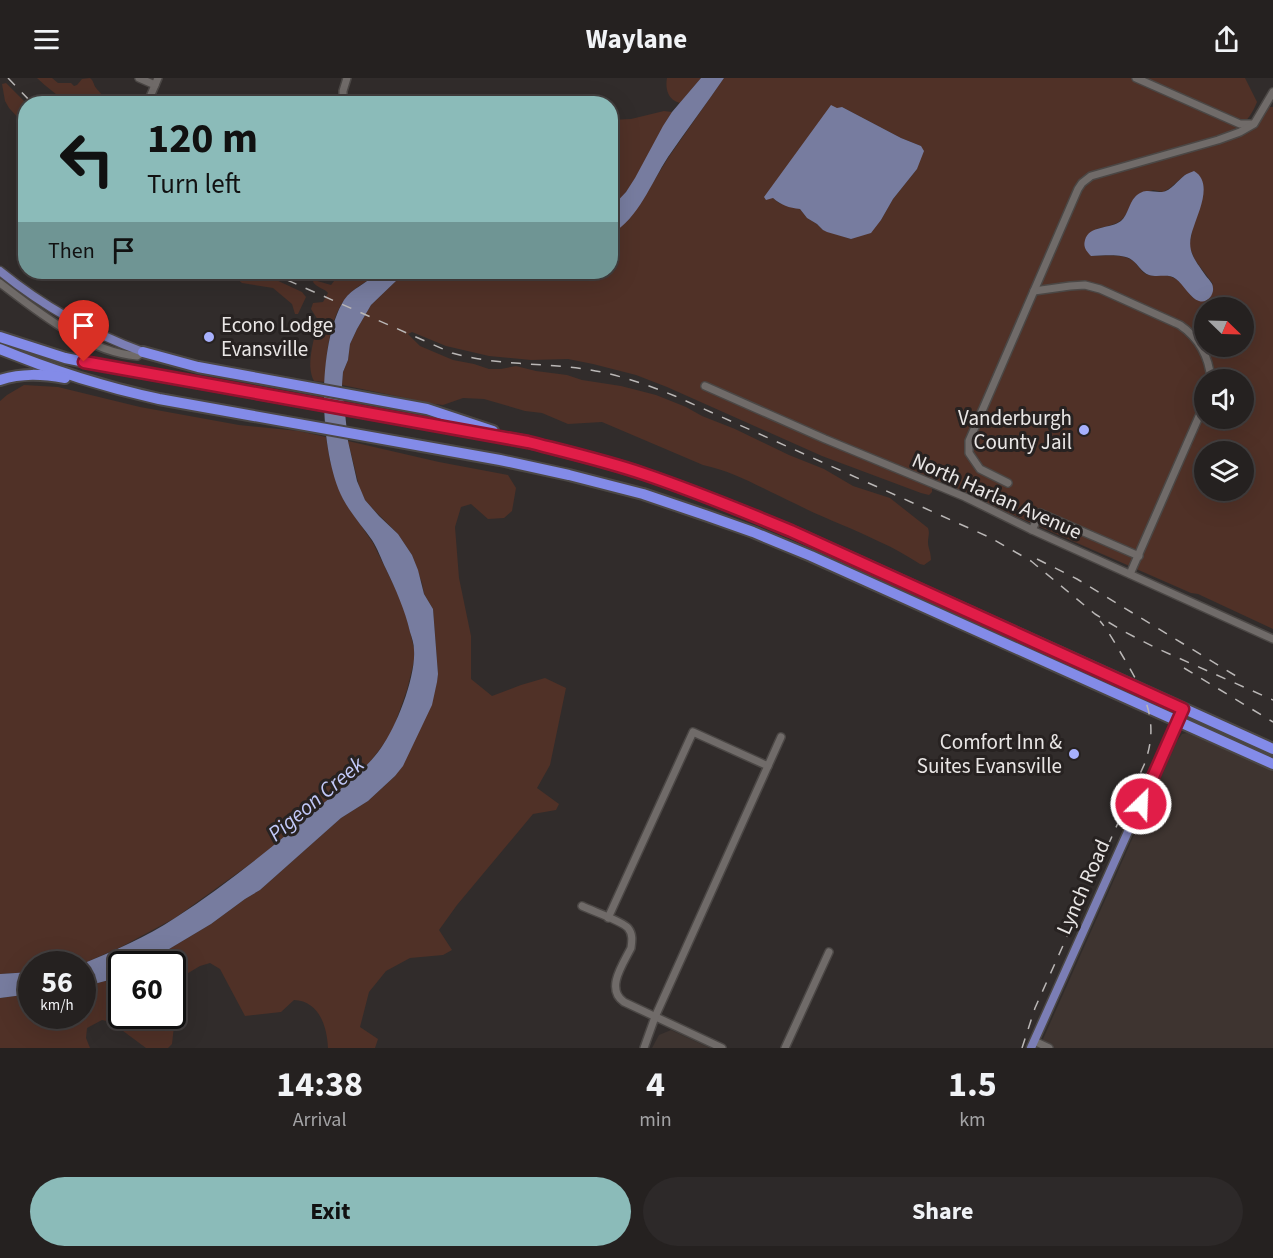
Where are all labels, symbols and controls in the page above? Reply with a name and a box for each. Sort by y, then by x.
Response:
text: Waylane [586,20,687,59]
icon: menu [30,23,63,56]
icon: share [1210,23,1243,56]
text: 120 m [147,109,258,169]
icon: left [48,120,126,198]
text: Turn left [147,165,241,204]
icon: arrive [107,234,140,267]
text: Then [48,235,95,267]
north arrow [1194,297,1254,357]
map controls [1194,297,1254,501]
pin [58,300,109,362]
icon: arrive [67,309,100,342]
place label: Econo Lodge Evansville [221,310,333,364]
marker: Econo Lodge Evansville [202,330,216,344]
button: sound [1194,369,1254,429]
place label: Vanderburgh County Jail [958,403,1072,457]
marker: Vanderburgh County Jail [1077,423,1091,437]
button: layers [1194,441,1254,501]
street label: North Harlan Avenue [907,445,1087,547]
place label: Comfort Inn & Suites Evansville [917,727,1062,781]
marker: Comfort Inn & Suites Evansville [1067,747,1081,761]
water label: Pigeon Creek [261,749,372,849]
position arrow [1109,772,1173,836]
street label: Lynch Road [1049,835,1117,939]
speed limit sign: 60 [108,951,186,1029]
text: 56 [41,961,73,1004]
text: km/h [40,995,74,1016]
text: 14:38 [276,1059,363,1110]
text: 4 [646,1059,665,1110]
text: 1.5 [948,1059,997,1110]
text: Arrival [293,1106,347,1134]
text: min [639,1106,672,1134]
text: km [959,1106,986,1134]
button: Exit [30,1177,631,1246]
button: Share [643,1177,1243,1246]

